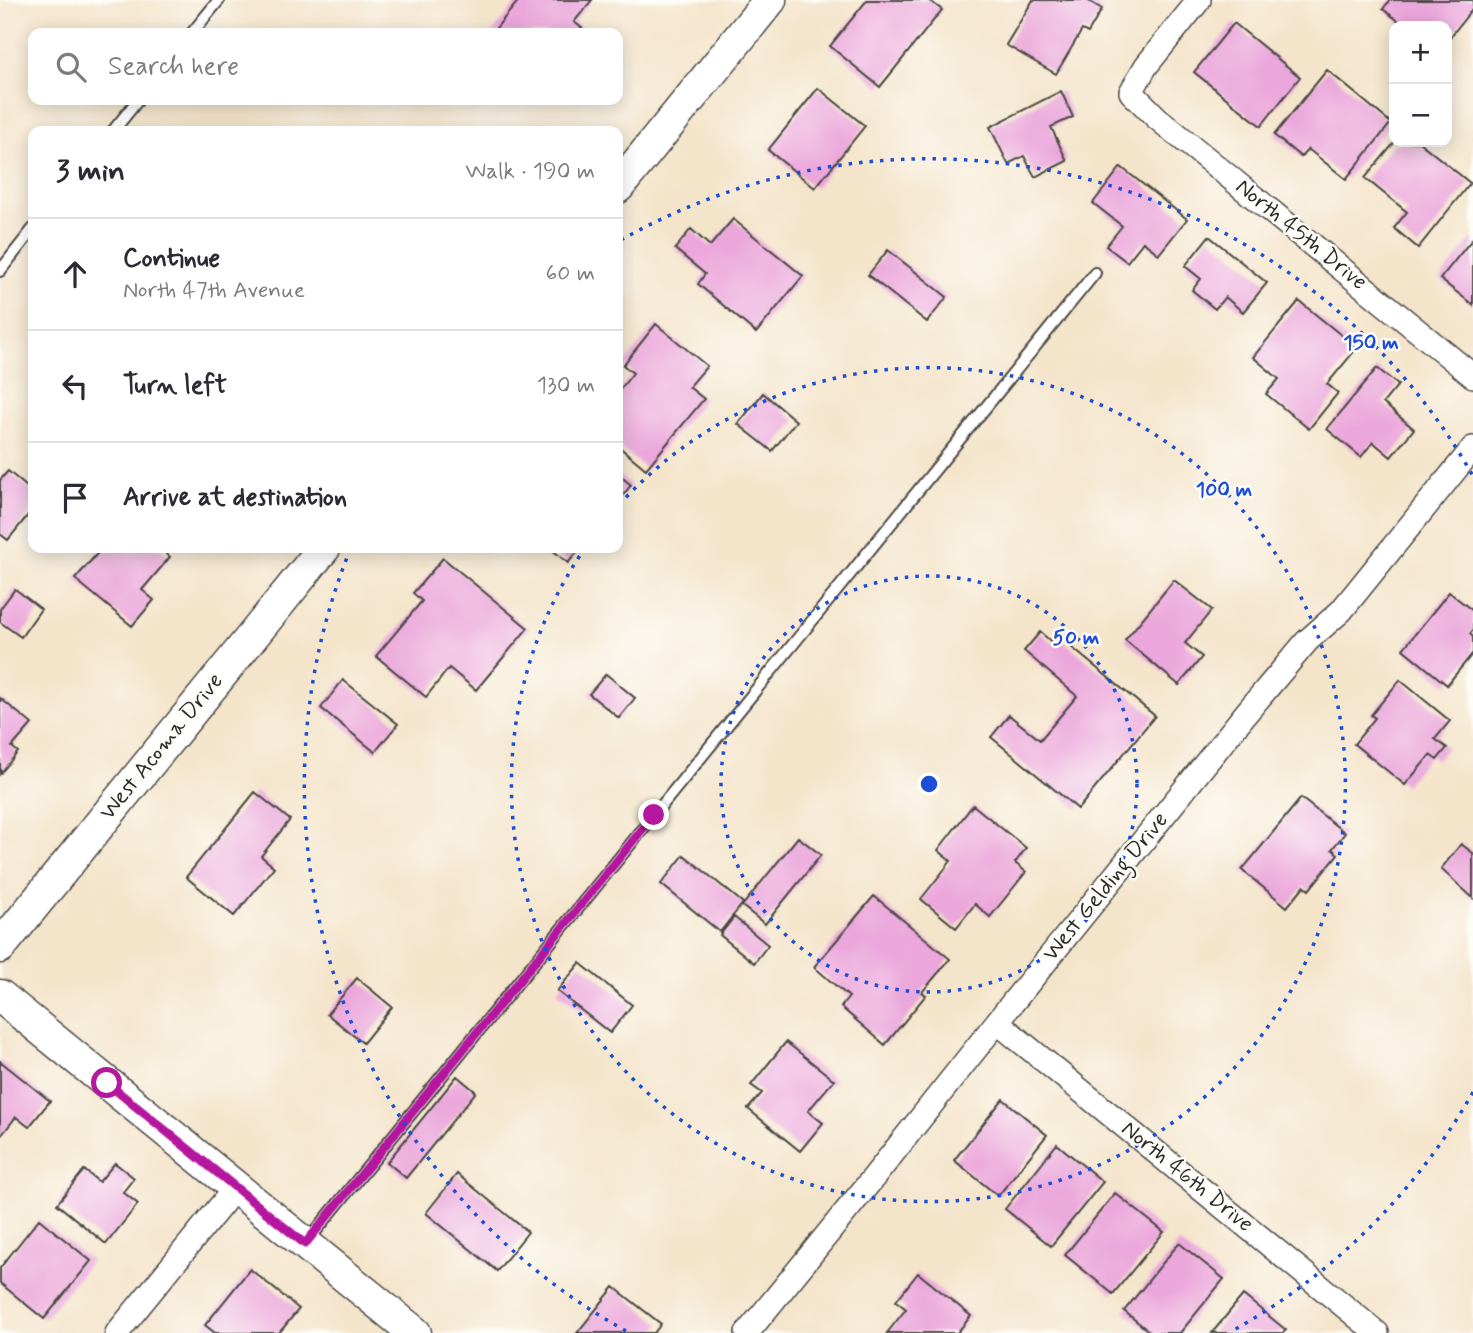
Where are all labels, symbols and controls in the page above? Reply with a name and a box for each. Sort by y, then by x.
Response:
map controls [1389,21,1452,147]
button: + [1389,21,1452,84]
search box [28,28,623,105]
icon: search [52,48,90,86]
text: Search here [108,50,239,84]
button: − [1389,84,1452,147]
text: 3 min [56,152,125,191]
text: Walk · 190 m [465,157,595,187]
street label: North 45th Drive [1229,173,1373,297]
text: Continue [123,242,220,276]
icon: ahead [56,255,94,293]
text: 60 m [546,259,595,289]
text: North 47th Avenue [123,276,305,306]
text: 150 m [1343,329,1399,357]
icon: left [56,367,94,405]
text: Turn left [123,369,227,403]
text: 130 m [537,371,595,401]
text: 100 m [1196,476,1252,504]
icon: arrive [56,479,94,517]
text: Arrive at destination [123,481,347,515]
text: 50 m [1053,624,1100,652]
street label: West Acoma Drive [93,667,231,827]
centre of rings [917,772,941,796]
route end [638,799,669,830]
street label: West Gelding Drive [1036,806,1177,969]
route start [91,1067,122,1098]
street label: North 46th Drive [1115,1114,1259,1240]

